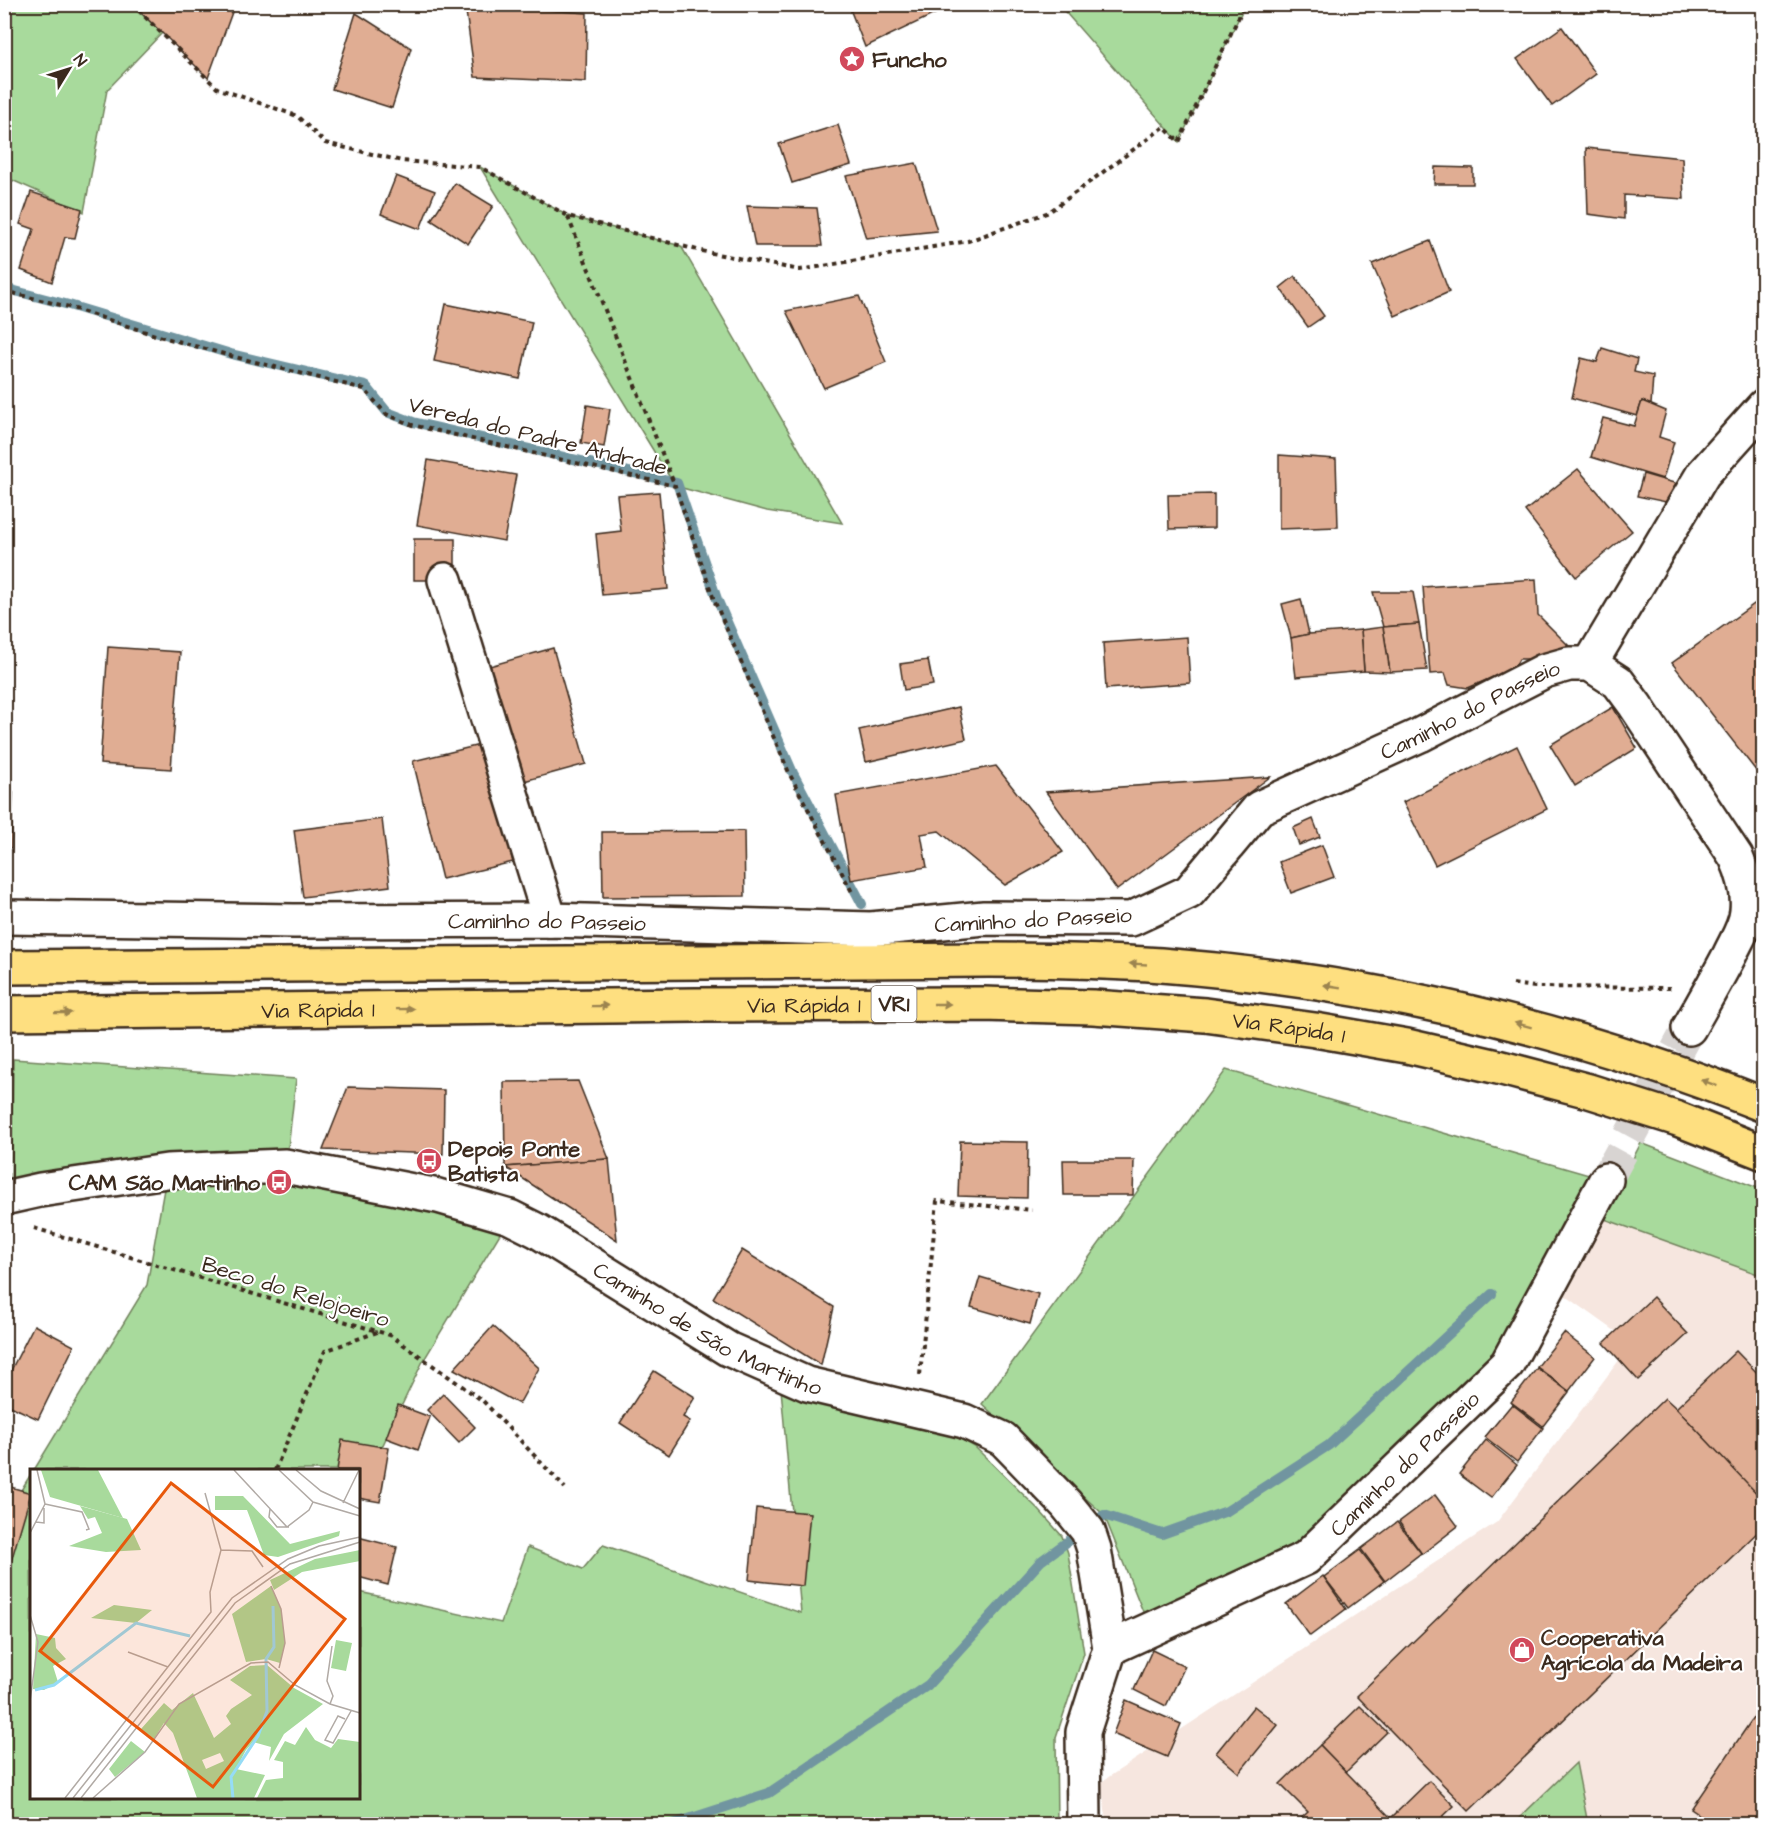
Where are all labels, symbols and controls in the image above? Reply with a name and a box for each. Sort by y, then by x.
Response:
north arrow [39,39,99,99]
place icon: Funcho [837,44,867,74]
place label: Funcho [872,45,947,76]
text: N [68,50,92,71]
street label: Vereda do Padre Andrade [405,389,670,484]
street label: Caminho do Passeio [1375,653,1564,768]
street label: Caminho do Passeio [934,900,1133,941]
street label: Caminho do Passeio [448,906,647,940]
one-way arrow [1129,959,1148,968]
one-way arrow [1322,981,1341,990]
road number: VR1 [872,986,916,1022]
street label: Via Rápida 1 [747,990,861,1022]
street label: Via Rápida 1 [261,995,375,1027]
one-way arrow [932,999,951,1009]
one-way arrow [590,1002,609,1011]
one-way arrow [395,1004,414,1014]
street label: Via Rápida 1 [1230,1005,1348,1052]
one-way arrow [53,1008,72,1018]
one-way arrow [1514,1020,1532,1030]
one-way arrow [1700,1078,1718,1088]
place label: Depois Ponte Batista [448,1134,580,1190]
bus stop icon: Depois Ponte Batista [414,1146,444,1176]
bus stop icon: CAM São Martinho [264,1167,294,1197]
place label: CAM São Martinho [69,1168,261,1199]
street label: Beco do Relojoeiro [198,1249,394,1336]
street label: Caminho de São Martinho [587,1255,825,1404]
street label: Caminho do Passeio [1323,1384,1487,1544]
inset map [30,1469,360,1799]
place label: Cooperativa Agrícola da Madeira [1541,1623,1743,1680]
shop icon: Cooperativa Agrícola da Madeira [1507,1635,1537,1665]

